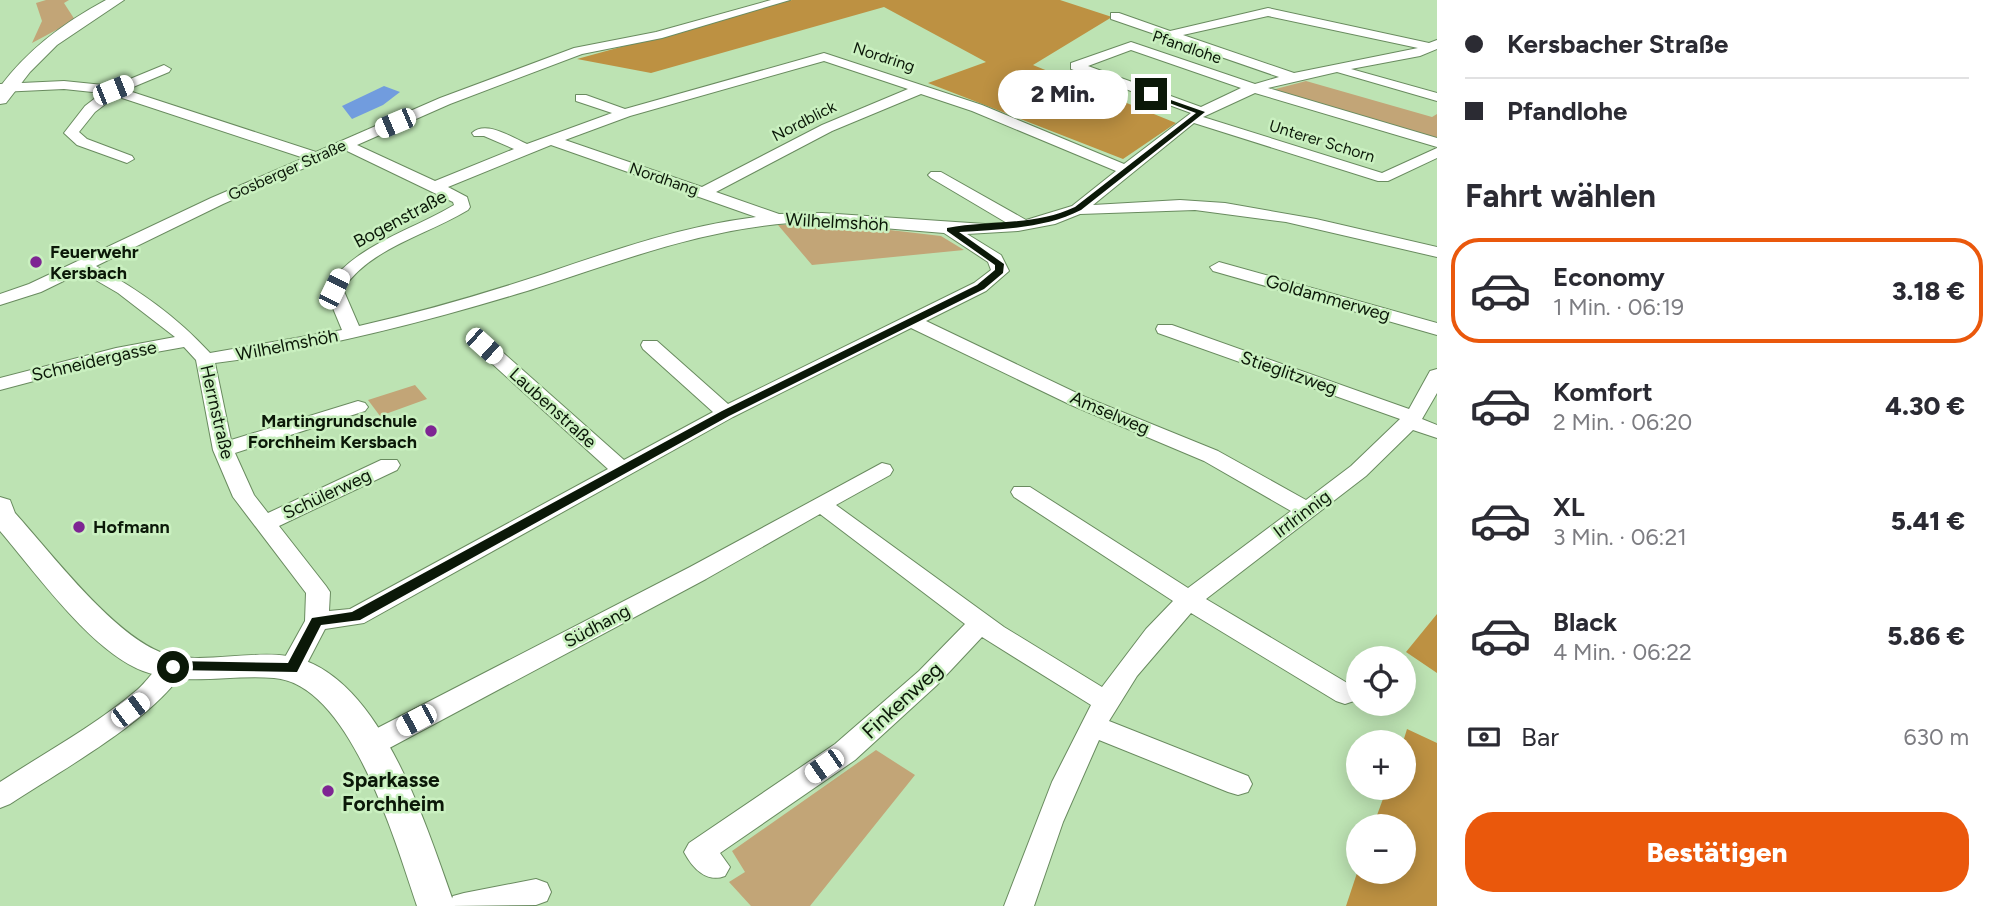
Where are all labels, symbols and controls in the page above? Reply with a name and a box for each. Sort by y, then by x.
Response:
street label: Pfandlohe [1150,26,1224,68]
text: Kersbacher Straße [1507,28,1728,60]
street label: Nordring [851,38,917,76]
callout: 2 Min. [997,70,1126,119]
car [90,72,137,108]
route end [1135,78,1167,110]
text: 2 Min. [1031,80,1095,108]
text: Pfandlohe [1507,95,1627,127]
street label: Nordblick [769,97,839,145]
car [372,105,419,141]
street label: Unterer Schorn [1267,116,1377,166]
street label: Gosberger Straße [225,135,349,205]
street label: Nordhang [627,158,701,200]
text: Fahrt wählen [1465,177,1656,215]
street label: Bogenstraße [350,185,450,253]
street label: Wilhelmshöh [785,208,889,236]
place label: Feuerwehr Kersbach [50,241,139,284]
marker: Feuerwehr Kersbach [28,254,44,270]
icon: car [1469,259,1532,322]
text: Economy [1553,261,1665,293]
car [316,266,353,312]
street label: Goldammerweg [1263,270,1393,326]
text: 3.18 € [1892,275,1965,307]
text: 1 Min. · 06:19 [1553,293,1684,321]
street label: Wilhelmshöh [234,324,340,366]
car [462,324,507,368]
street label: Schneidergasse [29,336,159,386]
street label: Stieglitzweg [1238,346,1340,400]
street label: Herrnstraße [195,363,239,461]
street label: Laubenstraße [505,363,601,453]
icon: car [1469,374,1532,437]
text: Komfort [1553,376,1653,408]
street label: Amselweg [1067,386,1153,440]
text: 4.30 € [1885,390,1965,422]
text: 2 Min. · 06:20 [1553,408,1692,436]
place label: Martingrundschule Forchheim Kersbach [248,410,417,453]
marker: Martingrundschule Forchheim Kersbach [423,423,439,439]
street label: Schülerweg [279,464,375,524]
street label: Irrlrinnig [1269,485,1335,543]
icon: car [1469,489,1532,552]
text: XL [1553,491,1585,523]
text: 5.41 € [1891,505,1965,537]
place label: Hofmann [93,516,170,538]
marker: Hofmann [71,519,87,535]
text: 3 Min. · 06:21 [1553,523,1687,551]
street label: Südhang [560,600,634,652]
icon: car [1469,604,1532,667]
text: Black [1553,606,1617,638]
text: 5.86 € [1887,620,1965,652]
text: 4 Min. · 06:22 [1553,638,1692,666]
map controls [1346,646,1416,884]
button: locate [1346,646,1416,716]
route start [157,651,189,683]
street label: Finkenweg [857,656,947,744]
car [107,689,154,731]
car [393,701,440,739]
icon: cash [1465,718,1503,756]
text: Bar [1521,721,1559,753]
text: 630 m [1903,723,1969,751]
button: + [1346,730,1416,800]
car [801,745,848,787]
place label: Sparkasse Forchheim [342,767,444,816]
marker: Sparkasse Forchheim [320,783,336,799]
button: Bestätigen [1465,812,1969,892]
button: − [1346,814,1416,884]

